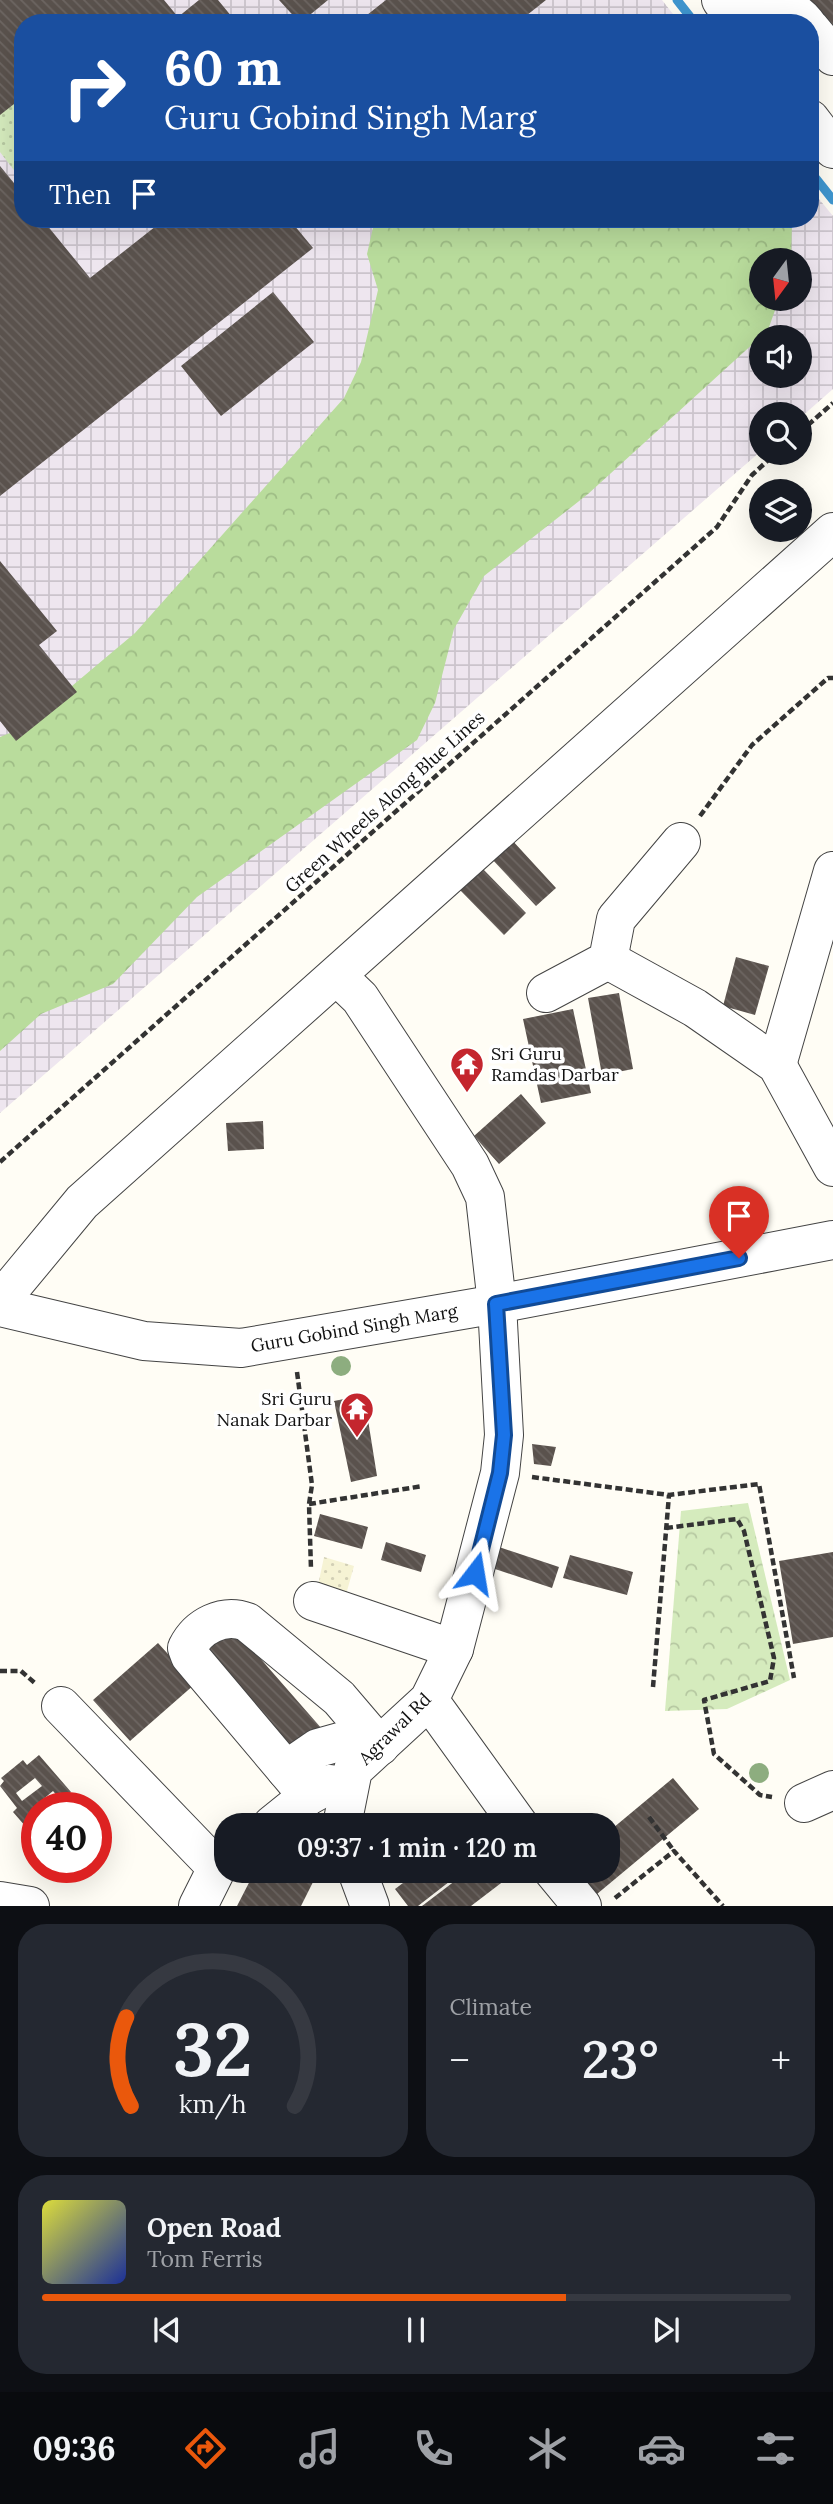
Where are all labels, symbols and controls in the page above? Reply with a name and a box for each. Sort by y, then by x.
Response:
text: 60 m [164,36,281,98]
icon: right [49,42,140,133]
text: Guru Gobind Singh Marg [164,97,536,138]
icon: arrive [125,175,163,213]
text: Then [49,178,111,211]
north arrow [749,248,812,312]
map controls [749,248,812,542]
button: sound [749,325,812,388]
button: search [749,402,812,465]
button: layers [749,479,812,542]
street label: Green Wheels Along Blue Lines [280,706,489,897]
place label: Sri Guru Ramdas Darbar [491,1042,619,1086]
temple icon: Sri Guru Ramdas Darbar [448,1045,486,1094]
pin [709,1186,769,1258]
icon: arrive [720,1197,758,1235]
street label: Guru Gobind Singh Marg [249,1299,460,1357]
place label: Sri Guru Nanak Darbar [217,1387,332,1431]
temple icon: Sri Guru Nanak Darbar [338,1390,376,1439]
position arrow [438,1536,512,1610]
street label: Agrawal Rd [353,1687,436,1770]
speed limit sign: 40 [21,1792,112,1883]
text: 09:37 · 1 min · 120 m [297,1831,537,1864]
text: Climate [450,1992,532,2021]
text: 32 [173,2004,253,2097]
text: 23° [582,2026,659,2092]
text: − [450,2036,470,2084]
text: + [771,2036,791,2084]
text: km/h [179,2088,247,2120]
text: Open Road [147,2211,281,2244]
text: Tom Ferris [147,2244,262,2273]
icon: previous [148,2311,186,2349]
icon: pause [397,2311,435,2349]
icon: next [647,2311,685,2349]
icon: directions [181,2424,230,2473]
icon: music [295,2424,344,2473]
icon: phone [409,2424,458,2473]
icon: climate [523,2424,572,2473]
icon: car [637,2424,686,2473]
icon: filters [751,2424,800,2473]
text: 09:36 [33,2428,116,2469]

